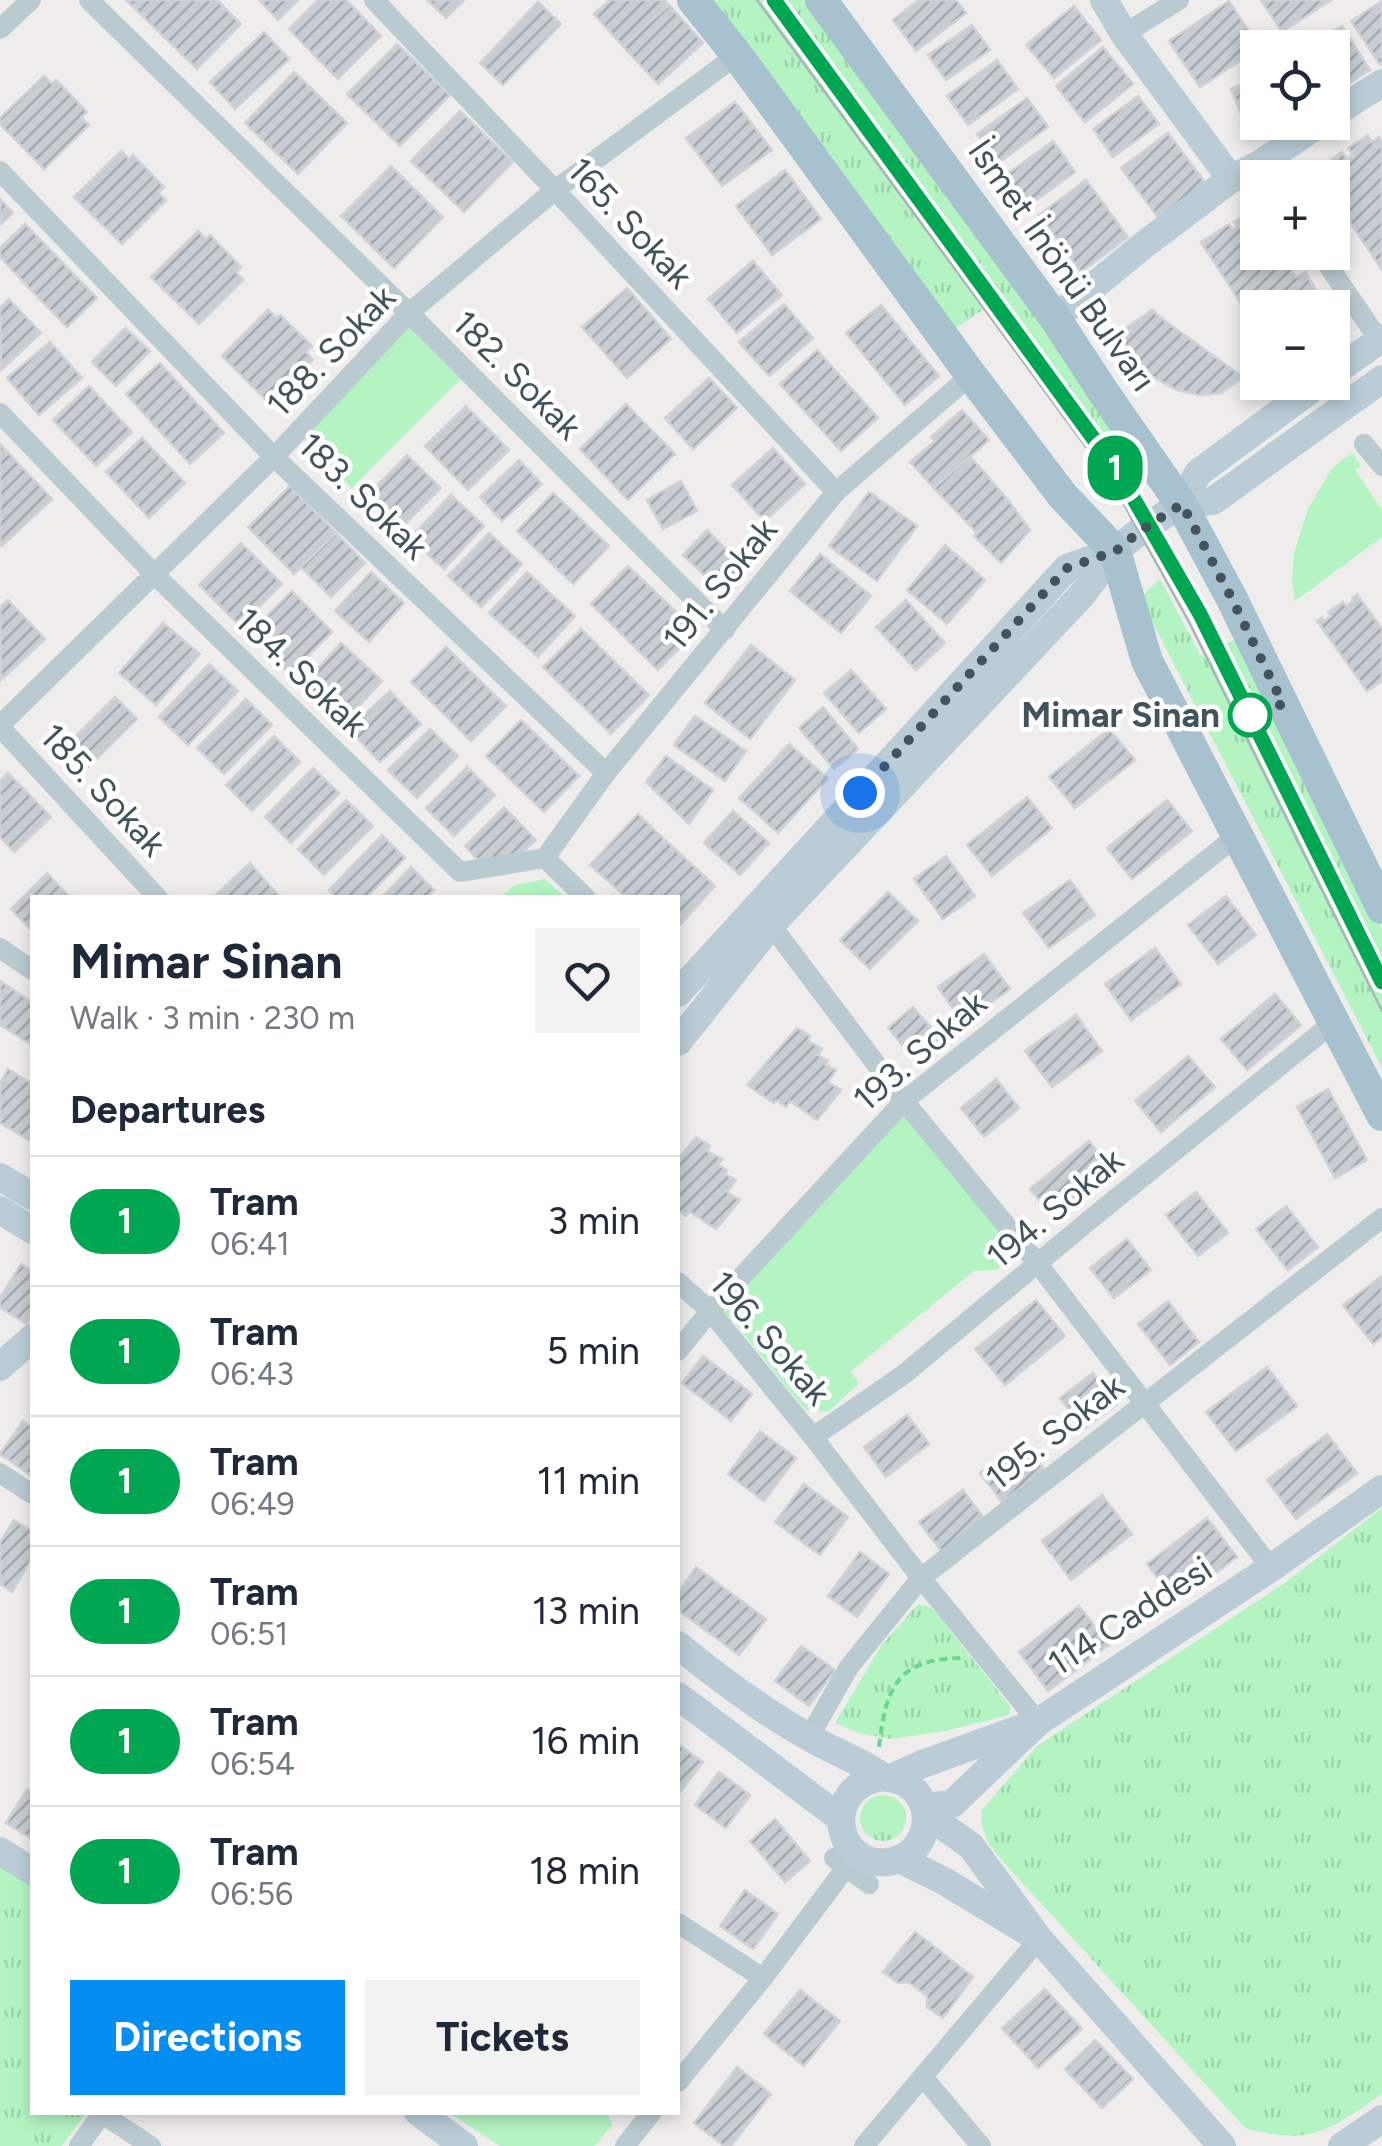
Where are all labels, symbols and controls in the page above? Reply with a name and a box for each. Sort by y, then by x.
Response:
map controls [1240,30,1350,400]
button: locate [1240,30,1350,140]
street label: İsmet İnönü Bulvarı [959,131,1165,399]
street label: 165. Sokak [559,149,701,297]
button: + [1240,160,1350,270]
street label: 188. Sokak [258,276,404,426]
button: − [1240,290,1350,400]
street label: 182. Sokak [444,302,590,448]
street label: 183. Sokak [289,424,437,568]
line badge: 1 [1082,436,1148,500]
text: 1 [1108,447,1122,489]
street label: 191. Sokak [654,509,786,659]
street label: 184. Sokak [226,599,376,745]
place label: Mimar Sinan [1021,694,1220,736]
marker: Mimar Sinan [1229,694,1271,736]
street label: 185. Sokak [31,715,175,865]
your location [835,768,885,818]
button: heart [535,928,640,1033]
text: Mimar Sinan [70,932,343,990]
street label: 193. Sokak [845,982,995,1120]
text: Walk · 3 min · 230 m [70,999,355,1037]
text: Departures [70,1087,265,1133]
street label: 194. Sokak [978,1139,1132,1277]
text: Tram [210,1179,299,1225]
text: 3 min [548,1198,640,1244]
text: 1 [118,1200,132,1242]
text: 06:41 [210,1225,290,1263]
street label: 196. Sokak [701,1263,839,1413]
text: Tram [210,1309,299,1355]
text: 5 min [546,1328,640,1374]
text: 1 [118,1330,132,1372]
text: 06:43 [210,1355,294,1393]
street label: 195. Sokak [978,1365,1132,1499]
text: Tram [210,1439,299,1485]
text: 11 min [537,1458,640,1504]
text: 1 [118,1460,132,1502]
text: 06:49 [210,1485,295,1523]
street label: 114 Caddesi [1040,1547,1220,1685]
text: Tram [210,1569,299,1615]
text: 13 min [532,1588,640,1634]
text: 1 [118,1590,132,1632]
text: 06:51 [210,1615,288,1653]
text: Tram [210,1699,299,1745]
text: 16 min [531,1718,640,1764]
text: 1 [118,1720,132,1762]
text: 06:54 [210,1745,295,1783]
text: Tram [210,1829,299,1875]
text: 18 min [529,1848,640,1894]
text: 1 [118,1850,132,1892]
text: 06:56 [210,1875,293,1913]
button: Directions [70,1980,345,2095]
button: Tickets [365,1980,640,2095]

